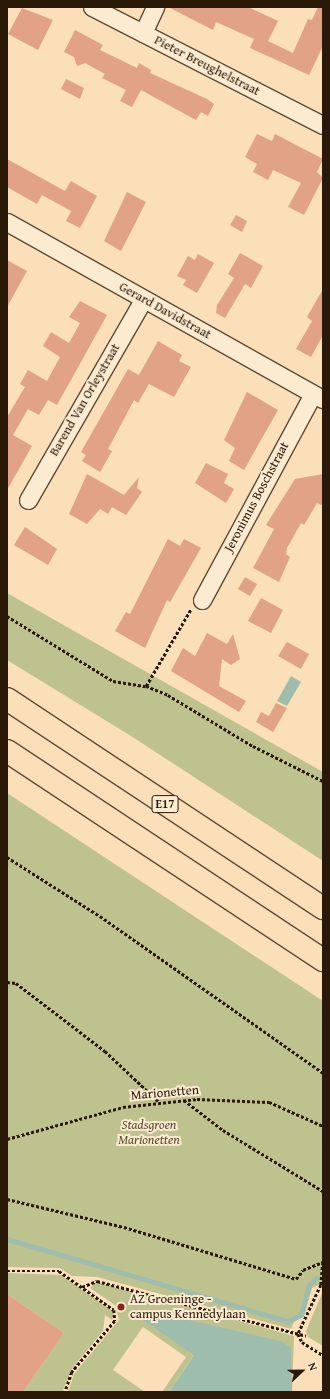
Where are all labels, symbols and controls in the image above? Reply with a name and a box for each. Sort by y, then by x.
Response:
street label: Pieter Breughelstraat [151,33,263,99]
street label: Gerard Davidstraat [116,279,214,343]
street label: Barend Van Orleystraat [46,341,124,459]
street label: Jeronimus Boschstraat [221,439,293,555]
road number: E17 [151,794,179,814]
street label: Marionetten [130,1082,200,1104]
park label: Stadsgroen Marionetten [118,1118,180,1149]
place label: AZ Groeninge - campus Kennedylaan [130,1292,246,1323]
marker: AZ Groeninge - campus Kennedylaan [115,1301,127,1313]
north arrow [282,1351,322,1391]
text: N [304,1360,322,1373]

